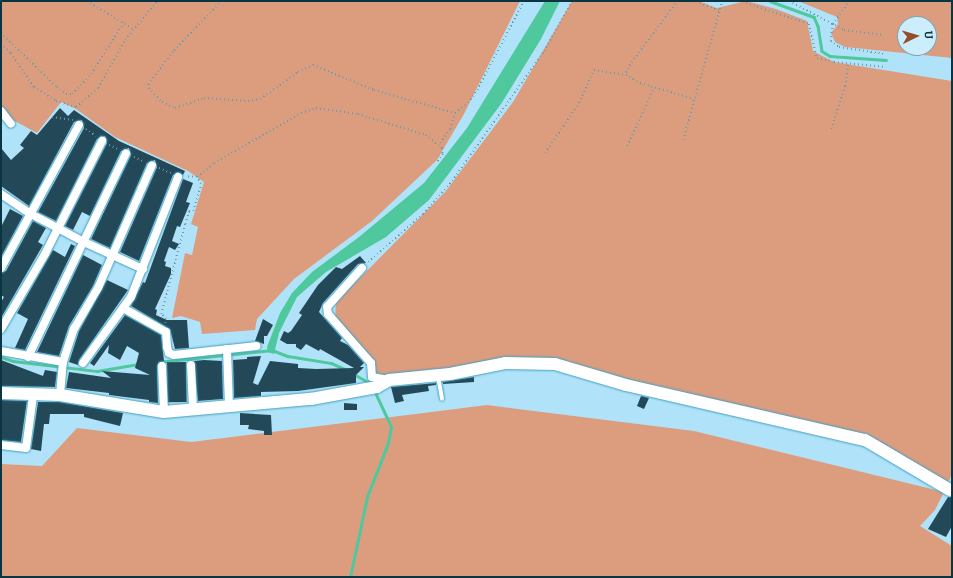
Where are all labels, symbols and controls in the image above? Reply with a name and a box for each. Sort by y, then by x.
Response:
north arrow [897,16,937,56]
text: U [922,30,935,40]

